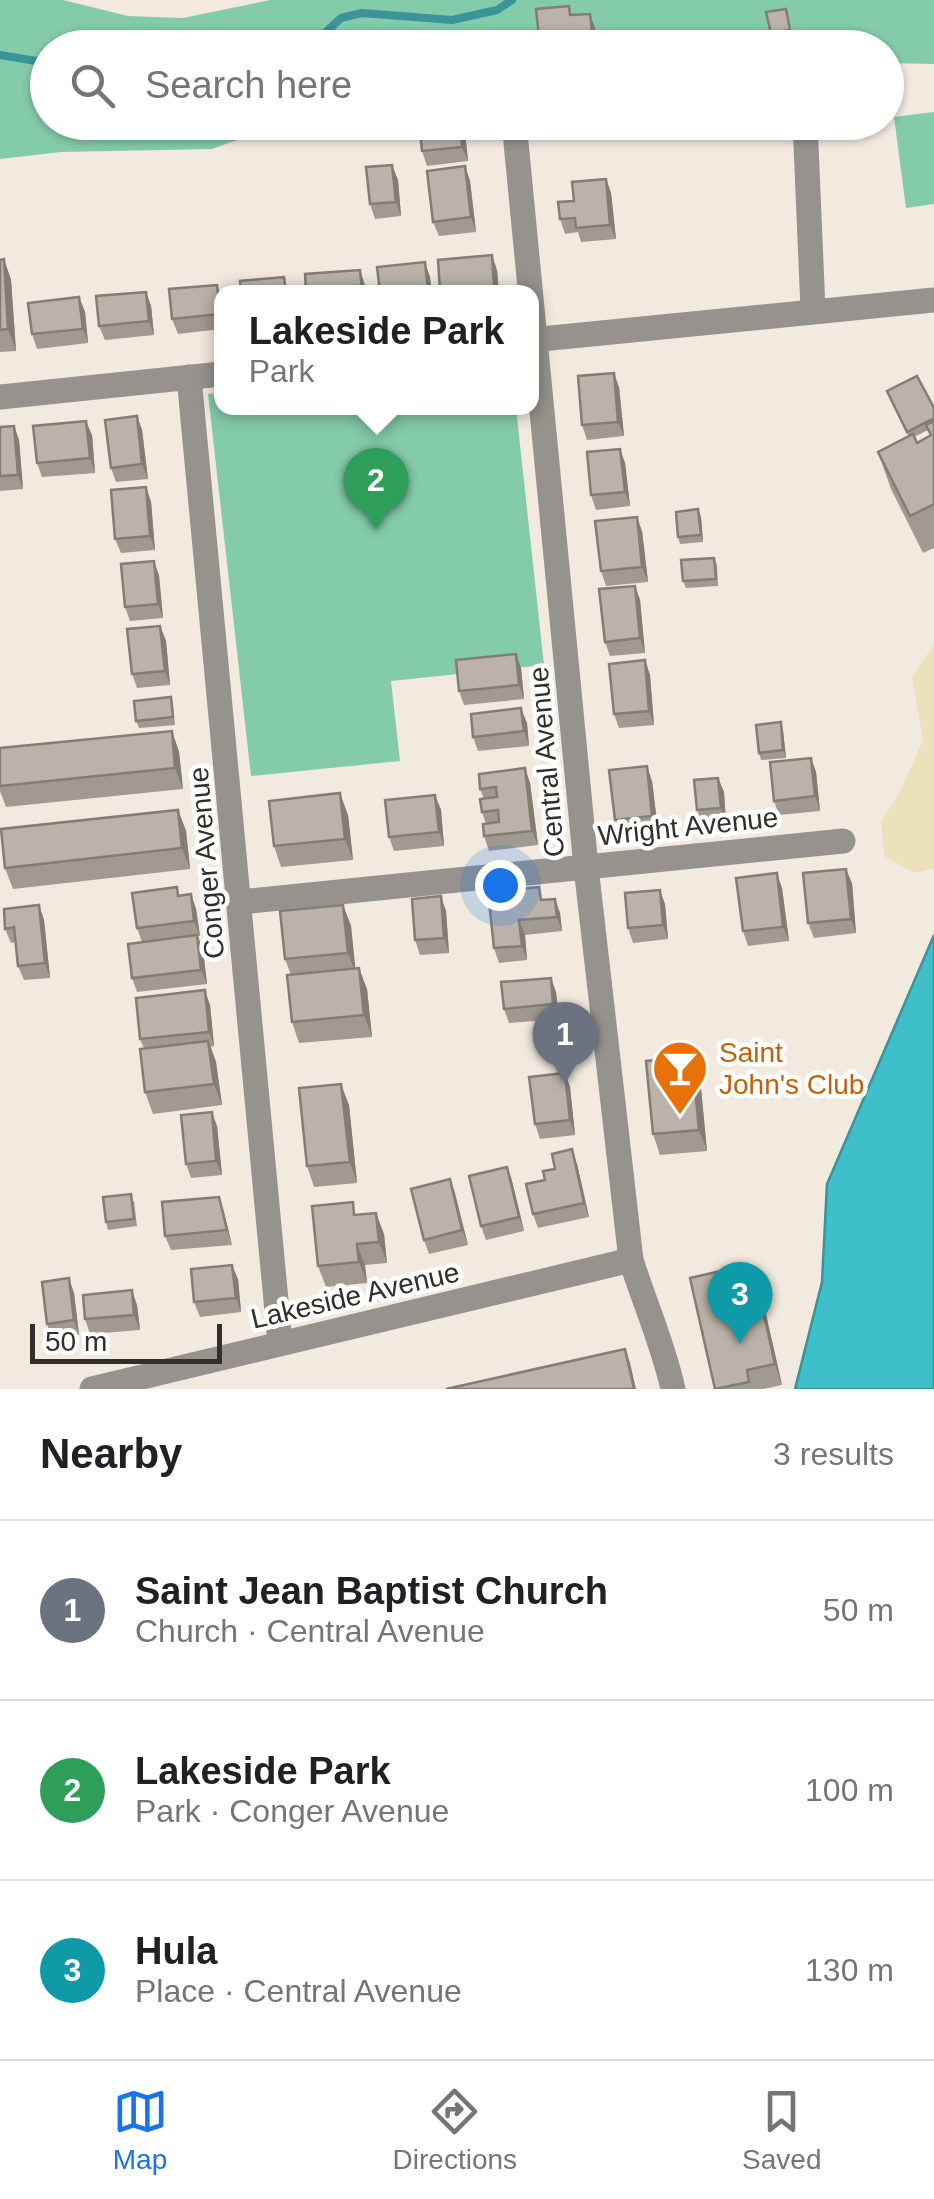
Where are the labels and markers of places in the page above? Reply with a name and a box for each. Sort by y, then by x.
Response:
pin: 2 [344,448,408,530]
pin: 1 [532,1002,598,1084]
place label: Saint John's Club [719,1037,864,1100]
bar icon: Saint John's Club [650,1038,710,1117]
pin: 3 [708,1262,772,1344]

